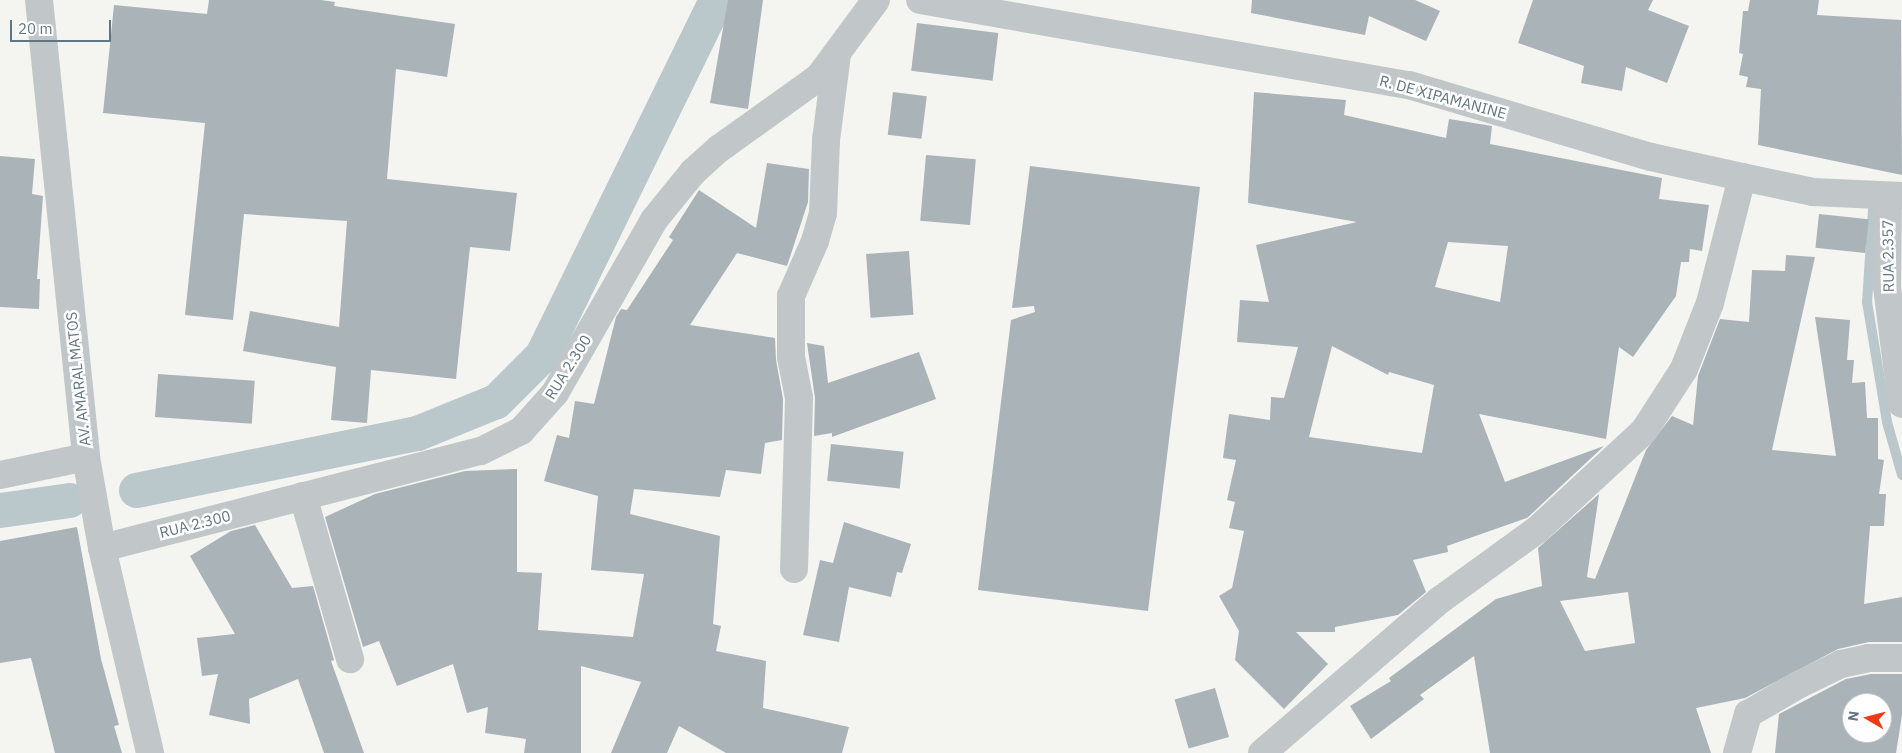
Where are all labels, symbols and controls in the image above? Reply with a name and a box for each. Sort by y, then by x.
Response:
scale bar [12,10,114,42]
text: 20 m [18,19,53,38]
street label: R. DE XIPAMANINE [1378,71,1508,123]
street label: RUA 2.357 [1878,220,1898,292]
street label: AV. AMARAL MATOS [62,311,94,447]
street label: RUA 2.300 [541,331,595,403]
street label: RUA 2.300 [158,506,232,542]
north arrow [1842,693,1892,743]
text: N [1844,710,1863,722]

